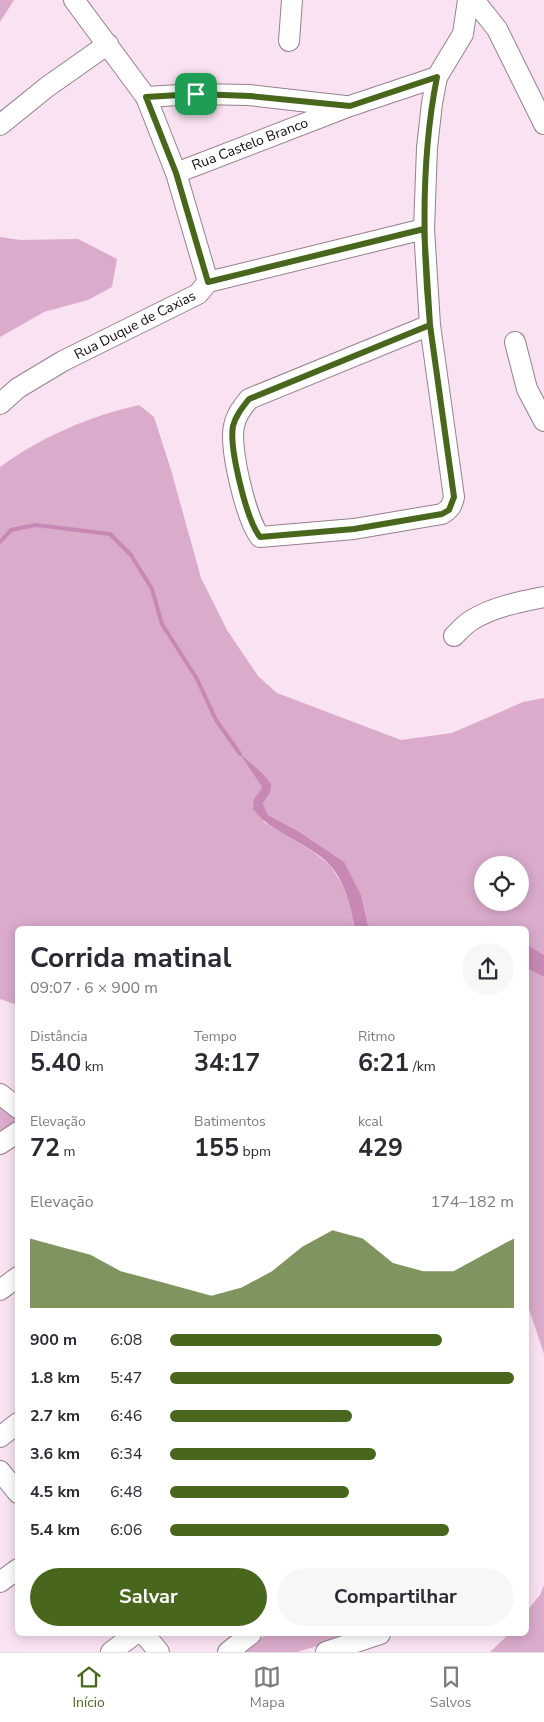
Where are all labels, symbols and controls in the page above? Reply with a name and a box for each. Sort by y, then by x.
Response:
pin [175,73,217,115]
icon: arrive [182,80,210,108]
street label: Rua Castelo Branco [189,113,311,175]
street label: Rua Duque de Caxias [71,286,199,364]
map controls [474,856,529,911]
button: locate [474,856,529,911]
text: Corrida matinal [30,939,231,977]
button: share [462,943,514,995]
text: 09:07 · 6 × 900 m [30,977,158,999]
text: Distância [30,1027,88,1046]
text: Tempo [194,1027,237,1046]
text: Ritmo [358,1027,395,1046]
text: 5.40 [30,1046,81,1080]
text: 34:17 [194,1046,260,1080]
text: 6:21 [358,1046,409,1080]
text: km [81,1057,104,1076]
text: /km [409,1057,436,1076]
text: Elevação [30,1112,86,1131]
text: Batimentos [194,1112,266,1131]
text: kcal [358,1112,383,1131]
text: 72 [30,1131,60,1165]
text: 155 [194,1131,239,1165]
text: 429 [358,1131,403,1165]
text: m [60,1142,76,1161]
text: bpm [239,1142,271,1161]
text: Elevação [30,1191,94,1213]
text: 174–182 m [431,1191,514,1213]
text: 900 m [30,1329,77,1351]
text: 6:08 [110,1329,142,1351]
text: 1.8 km [30,1367,80,1389]
text: 5:47 [110,1367,142,1389]
text: 2.7 km [30,1405,80,1427]
text: 6:46 [110,1405,142,1427]
text: 3.6 km [30,1443,80,1465]
text: 6:34 [110,1443,142,1465]
text: 4.5 km [30,1481,80,1503]
text: 6:48 [110,1481,142,1503]
text: 5.4 km [30,1519,80,1541]
text: 6:06 [110,1519,142,1541]
button: Salvar [30,1568,267,1626]
button: Compartilhar [277,1568,514,1626]
tab: Início [73,1663,105,1712]
tab: Mapa [250,1663,285,1712]
tab: Salvos [430,1663,471,1712]

